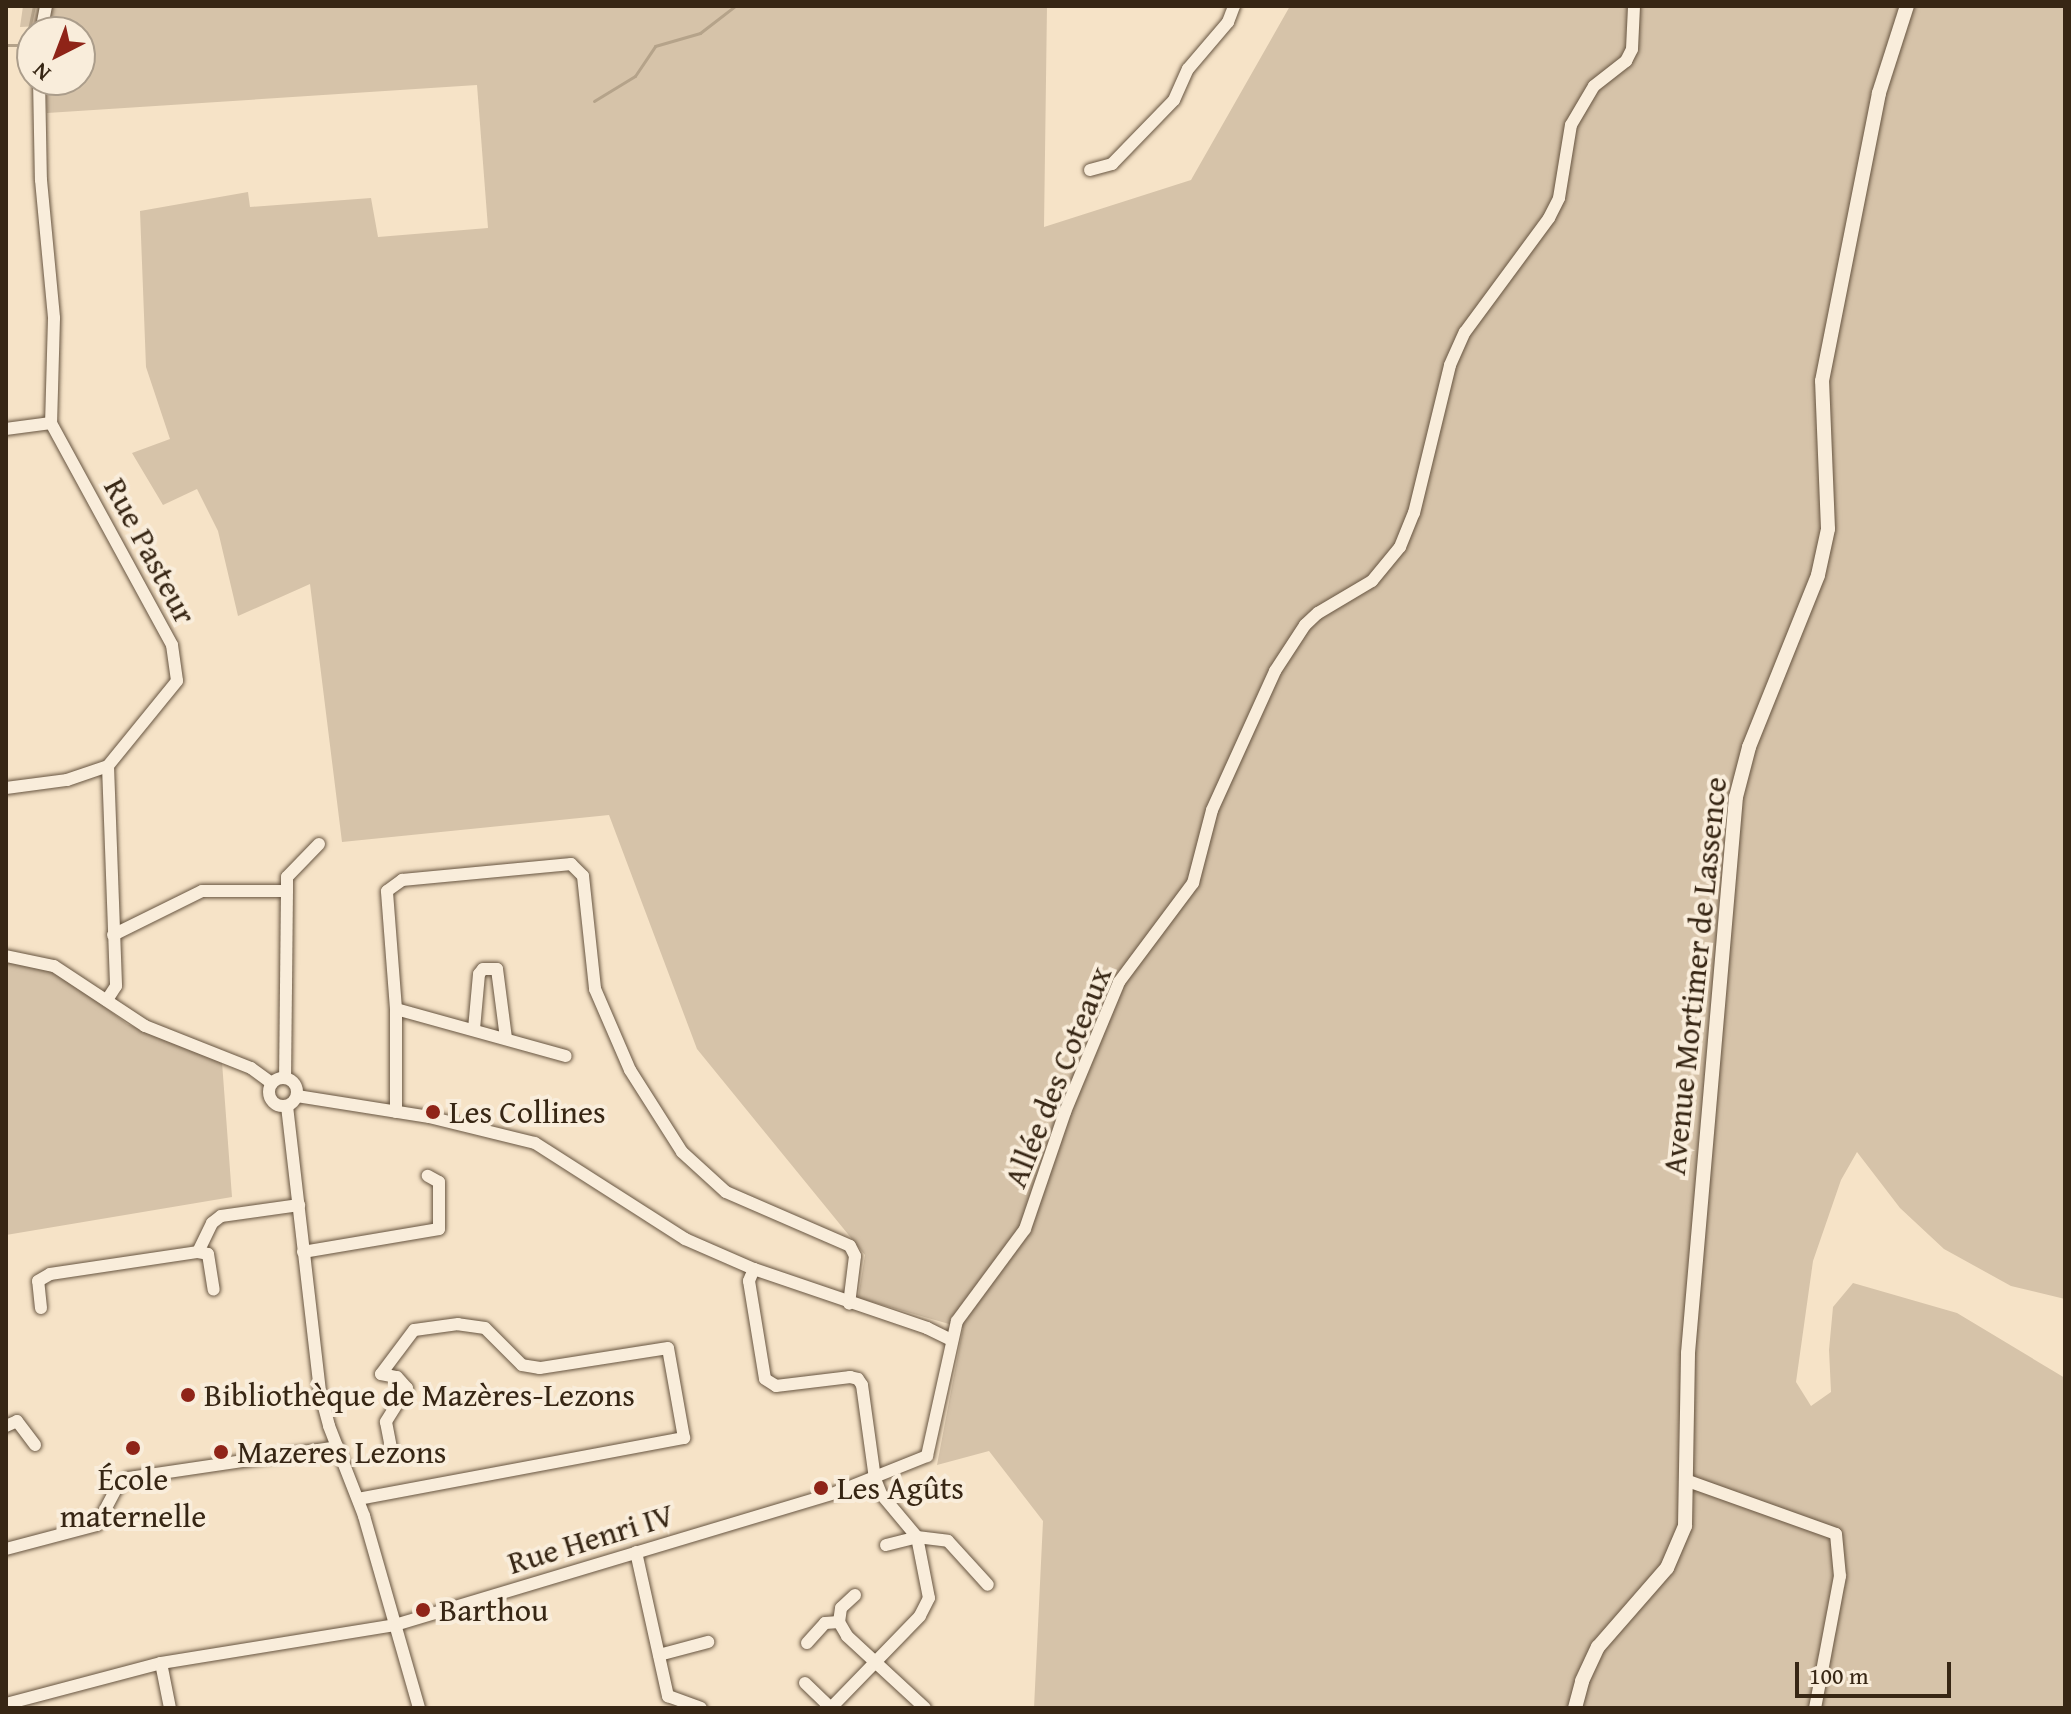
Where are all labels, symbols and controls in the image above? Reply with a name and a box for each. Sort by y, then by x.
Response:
north arrow [16,16,96,96]
text: N [25,56,57,89]
street label: Rue Pasteur [96,472,204,630]
street label: Avenue Mortimer de Lassence [1655,775,1735,1177]
street label: Allée des Coteaux [996,961,1120,1193]
place label: Les Collines [449,1093,606,1131]
marker: Les Collines [424,1103,442,1121]
place label: Bibliothèque de Mazères-Lezons [204,1376,635,1414]
marker: Bibliothèque de Mazères-Lezons [179,1386,197,1404]
place label: Mazeres Lezons [237,1433,446,1471]
marker: École maternelle [124,1439,142,1457]
marker: Mazeres Lezons [212,1443,230,1461]
place label: École maternelle [60,1461,206,1536]
place label: Les Agûts [837,1469,964,1507]
marker: Les Agûts [812,1479,830,1497]
street label: Rue Henri IV [503,1495,679,1583]
place label: Barthou [439,1591,548,1629]
marker: Barthou [414,1601,432,1619]
scale bar [1799,1646,1955,1696]
text: 100 m [1809,1658,1869,1693]

